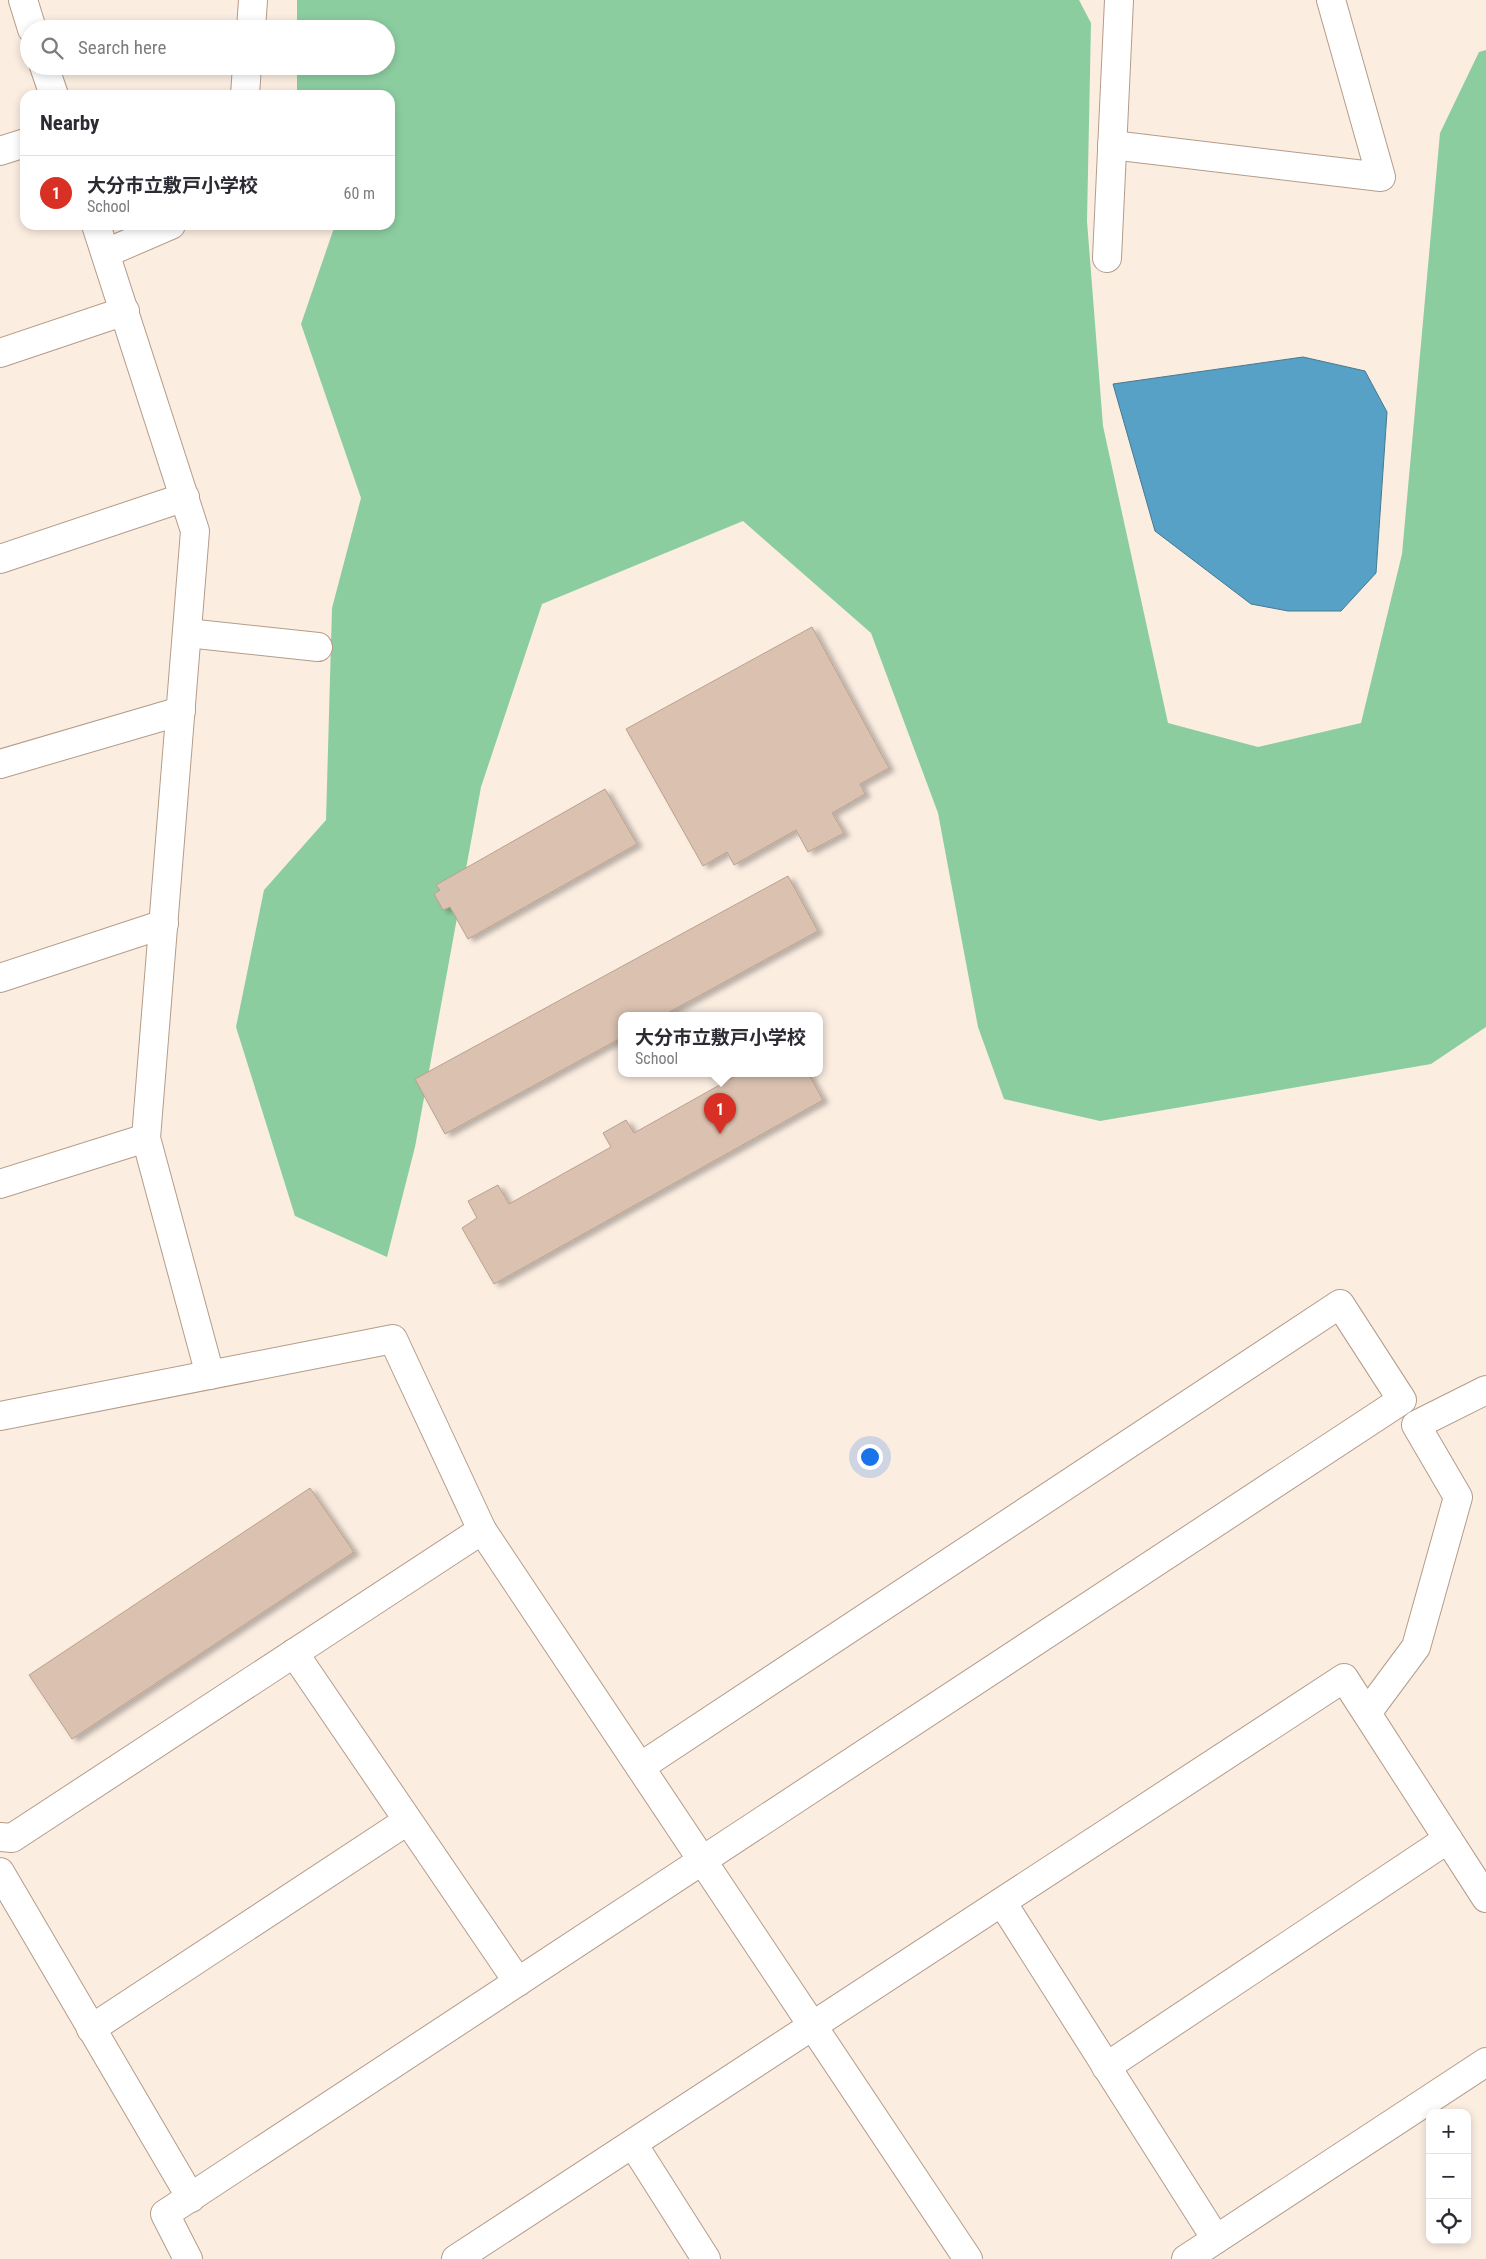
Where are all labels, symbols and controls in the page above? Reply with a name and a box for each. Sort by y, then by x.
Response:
search box [20,20,395,75]
icon: search [38,34,66,62]
text: Search here [78,36,166,59]
text: Nearby [40,111,99,135]
text: 大分市立敷戸小学校 [87,174,258,197]
text: 1 [52,184,60,203]
text: 60 m [343,184,375,203]
text: School [87,197,130,216]
popup [618,1012,823,1077]
text: 大分市立敷戸小学校 [635,1026,806,1049]
text: School [635,1049,678,1068]
pin: 1 [704,1093,736,1134]
your location [857,1444,883,1470]
map controls [1426,2109,1471,2244]
button: + [1426,2109,1471,2154]
button: − [1426,2154,1471,2199]
button: locate [1426,2199,1471,2244]

